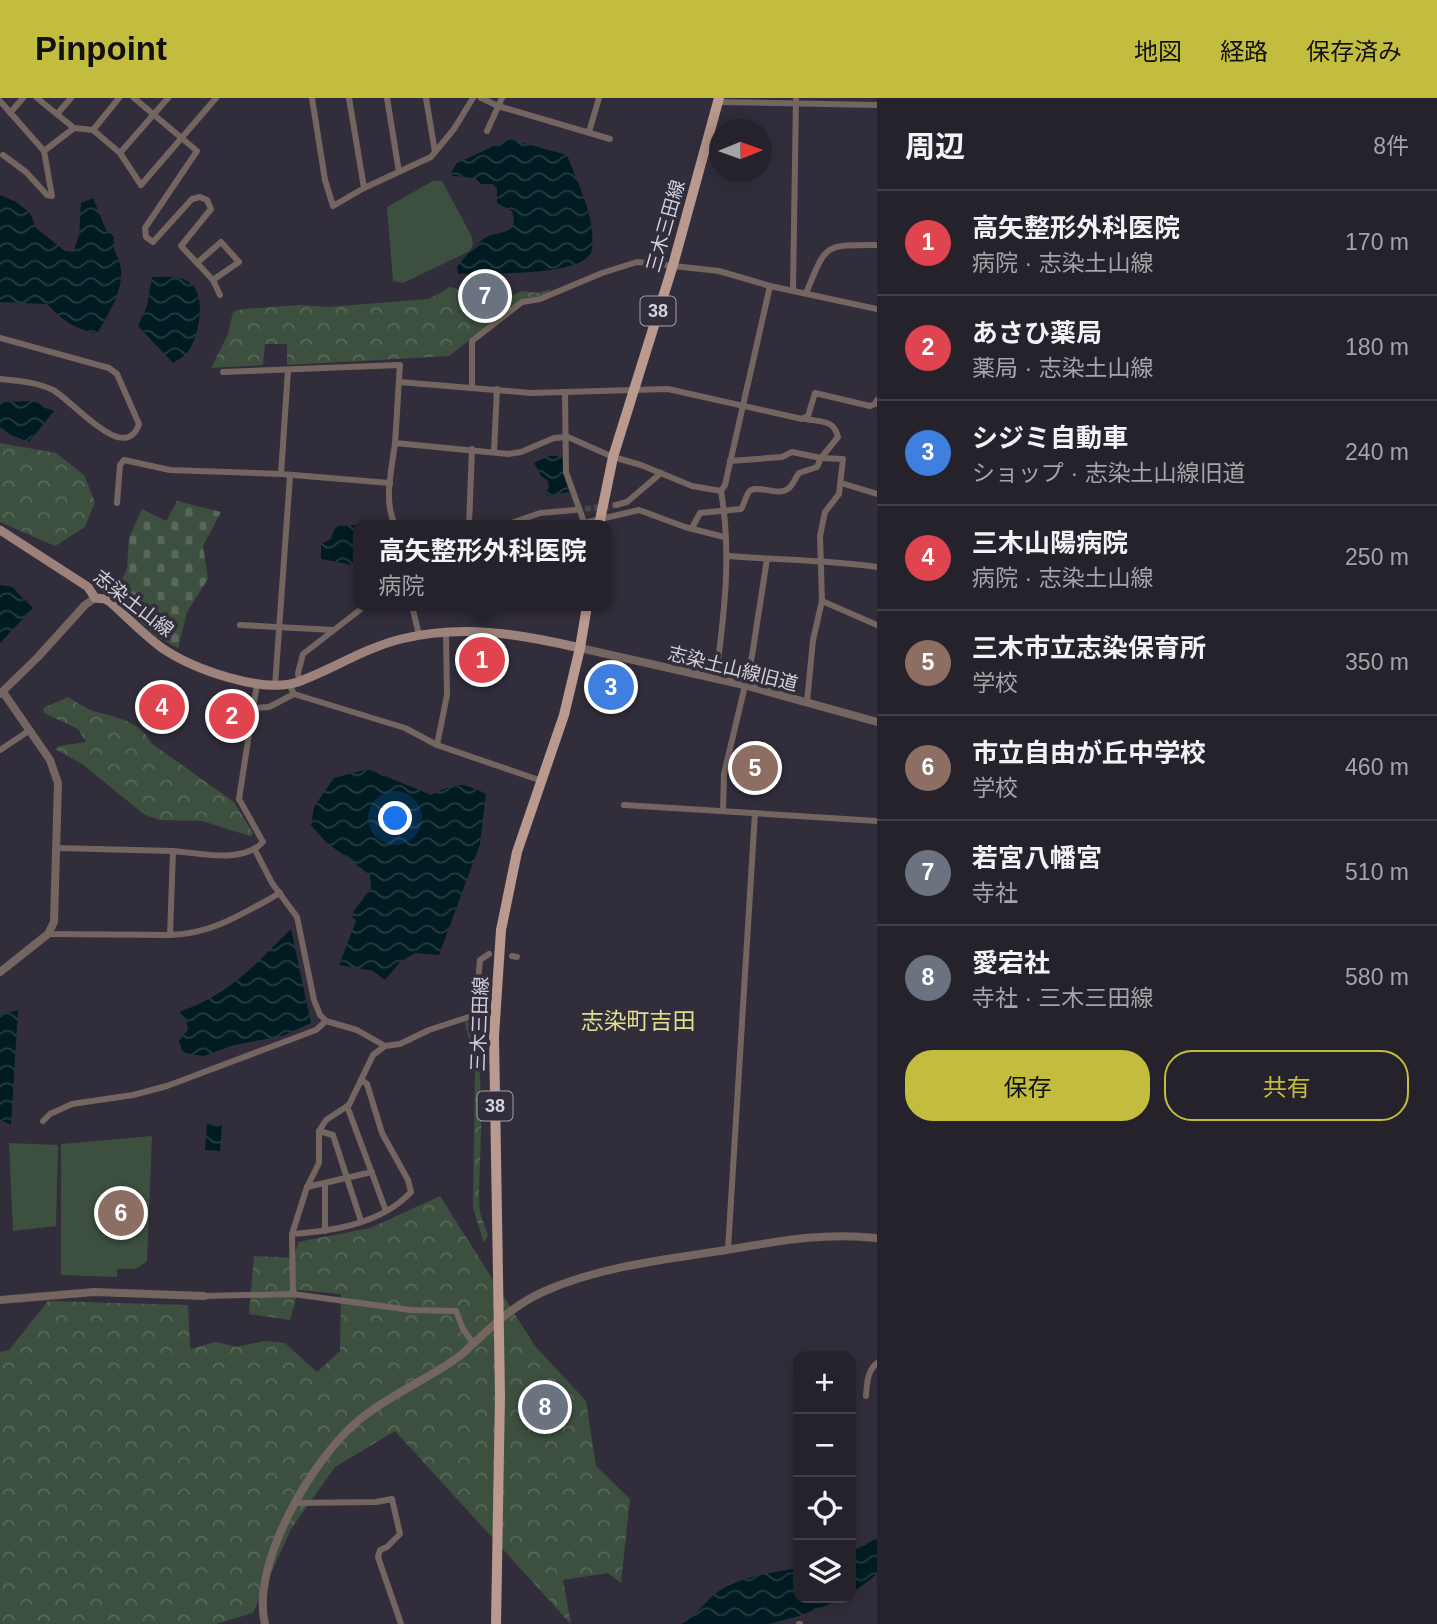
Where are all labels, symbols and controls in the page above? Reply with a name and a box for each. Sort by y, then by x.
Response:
text: Pinpoint [35,30,167,67]
text: 地図 [1134,38,1182,65]
text: 経路 [1220,38,1268,65]
text: 保存済み [1306,38,1402,65]
north arrow [709,119,772,182]
text: 周辺 [905,130,965,163]
text: 8件 [1373,133,1409,159]
street label: 三木三田線 [642,178,689,275]
text: 高矢整形外科医院 [972,213,1180,243]
text: 1 [922,229,934,255]
text: 170 m [1345,229,1409,255]
text: 病院 · 志染土山線 [972,250,1153,276]
pin: 7 [462,270,508,322]
road number: 38 [640,296,676,326]
text: あさひ薬局 [972,318,1102,348]
text: 2 [922,334,934,360]
text: 180 m [1345,334,1409,360]
text: 薬局 · 志染土山線 [972,355,1153,381]
text: シジミ自動車 [972,423,1128,453]
text: 3 [922,439,934,465]
text: 240 m [1345,439,1409,465]
text: ショップ · 志染土山線旧道 [972,460,1245,486]
popup [353,520,612,611]
text: 三木山陽病院 [972,528,1128,558]
text: 高矢整形外科医院 [378,536,587,566]
text: 4 [922,544,934,570]
text: 250 m [1345,544,1409,570]
text: 病院 · 志染土山線 [972,565,1153,591]
street label: 志染土山線 [90,566,178,641]
text: 病院 [378,573,424,599]
text: 三木市立志染保育所 [972,633,1206,663]
pin: 1 [459,634,505,686]
street label: 志染土山線旧道 [666,642,800,695]
text: 5 [922,649,934,675]
text: 350 m [1345,649,1409,675]
pin: 3 [588,661,634,713]
text: 学校 [972,670,1018,696]
pin: 4 [139,681,185,733]
pin: 2 [209,690,255,742]
text: 市立自由が丘中学校 [972,738,1206,768]
pin: 5 [732,742,778,794]
text: 6 [922,754,934,780]
text: 460 m [1345,754,1409,780]
text: 学校 [972,775,1018,801]
your location [378,801,412,835]
text: 若宮八幡宮 [972,843,1102,873]
text: 7 [922,859,934,885]
text: 510 m [1345,859,1409,885]
text: 寺社 [972,880,1018,906]
text: 愛宕社 [972,948,1050,978]
text: 8 [922,964,934,990]
text: 580 m [1345,964,1409,990]
street label: 三木三田線 [467,976,492,1072]
text: 寺社 · 三木三田線 [972,985,1153,1011]
district label: 志染町吉田 [581,1008,696,1034]
button: 保存 [905,1050,1150,1121]
button: 共有 [1164,1050,1409,1121]
road number: 38 [477,1091,512,1121]
pin: 6 [98,1187,144,1239]
map controls [793,1351,856,1603]
button: + [793,1351,856,1414]
pin: 8 [522,1381,568,1433]
button: − [793,1414,856,1477]
button: locate [793,1477,856,1540]
button: layers [793,1540,856,1603]

